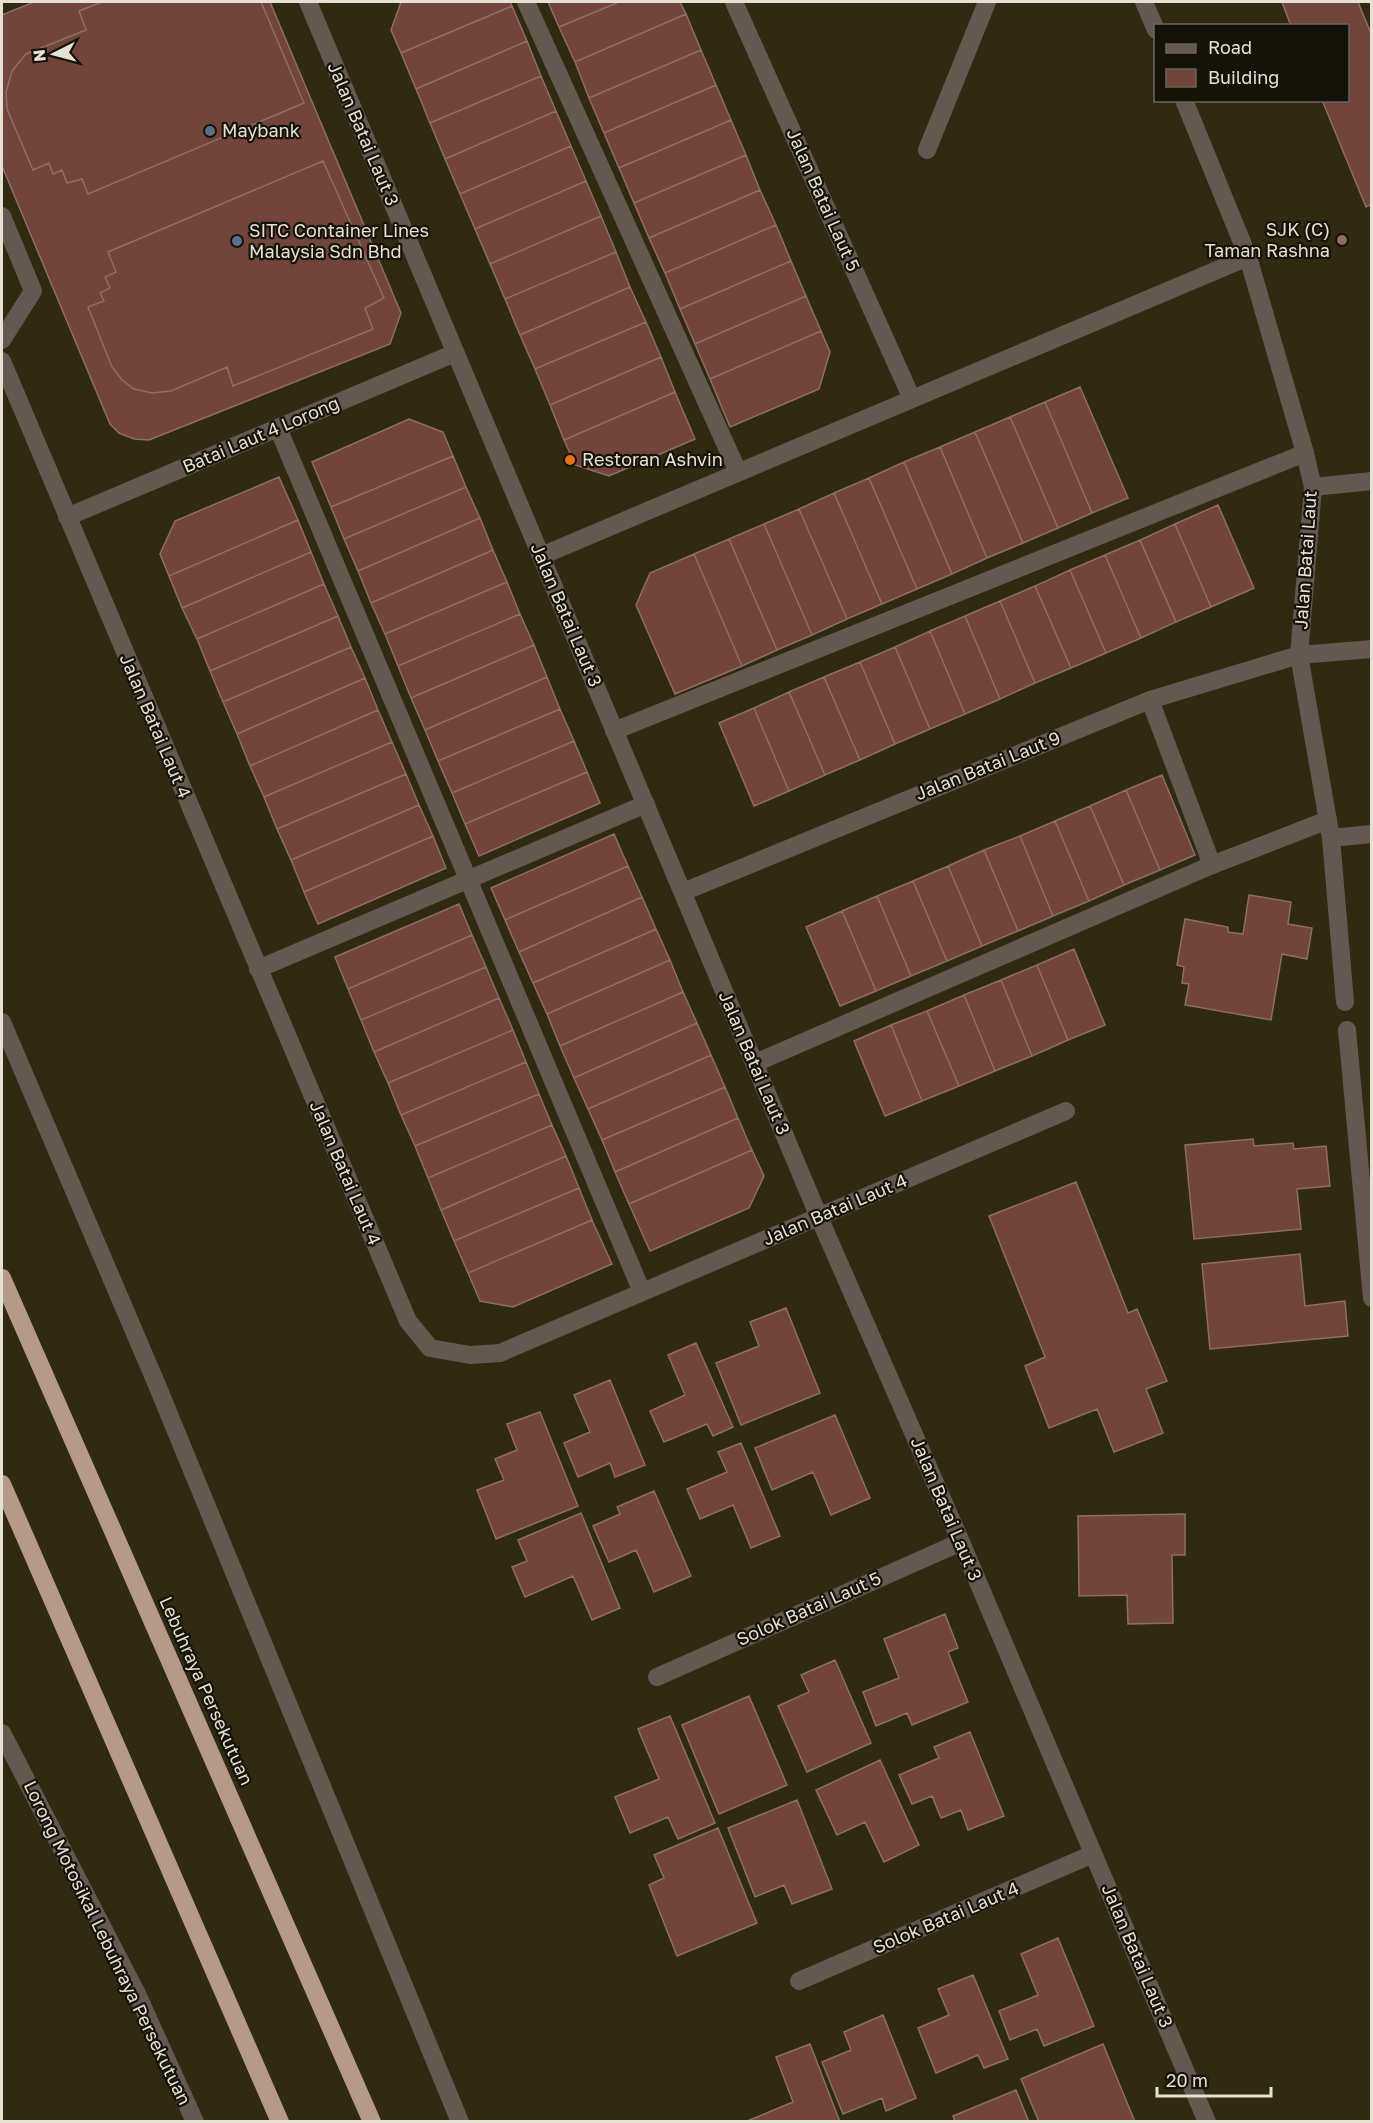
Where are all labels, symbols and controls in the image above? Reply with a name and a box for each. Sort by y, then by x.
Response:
north arrow [24,24,84,84]
legend [1154,24,1349,102]
text: Road [1208,36,1252,58]
text: N [29,48,50,63]
street label: Jalan Batai Laut 3 [324,58,404,209]
text: Building [1208,66,1279,88]
place label: Maybank [222,119,300,141]
marker: Maybank [203,124,217,138]
street label: Jalan Batai Laut 5 [783,125,865,274]
place label: SJK (C) Taman Rashna [1205,218,1330,261]
place label: SITC Container Lines Malaysia Sdn Bhd [249,219,429,262]
marker: SJK (C) Taman Rashna [1335,233,1349,247]
marker: SITC Container Lines Malaysia Sdn Bhd [230,234,244,248]
street label: Batai Laut 4 Lorong [179,391,342,477]
place label: Restoran Ashvin [582,448,723,470]
marker: Restoran Ashvin [563,453,577,467]
street label: Jalan Batai Laut [1289,490,1321,630]
street label: Jalan Batai Laut 3 [527,539,607,690]
street label: Jalan Batai Laut 4 [116,650,196,801]
street label: Jalan Batai Laut 9 [912,726,1063,804]
street label: Jalan Batai Laut 3 [715,987,795,1138]
street label: Jalan Batai Laut 4 [306,1097,386,1248]
street label: Jalan Batai Laut 4 [759,1169,910,1249]
street label: Jalan Batai Laut 3 [907,1433,987,1584]
street label: Solok Batai Laut 5 [733,1566,884,1650]
street label: Lebuhraya Persekutuan [155,1593,258,1788]
street label: Lorong Motosikal Lebuhraya Persekutuan [20,1777,196,2108]
street label: Solok Batai Laut 4 [869,1876,1022,1958]
street label: Jalan Batai Laut 3 [1098,1880,1178,2031]
scale bar [1157,2060,1271,2098]
text: 20 m [1166,2069,1208,2091]

